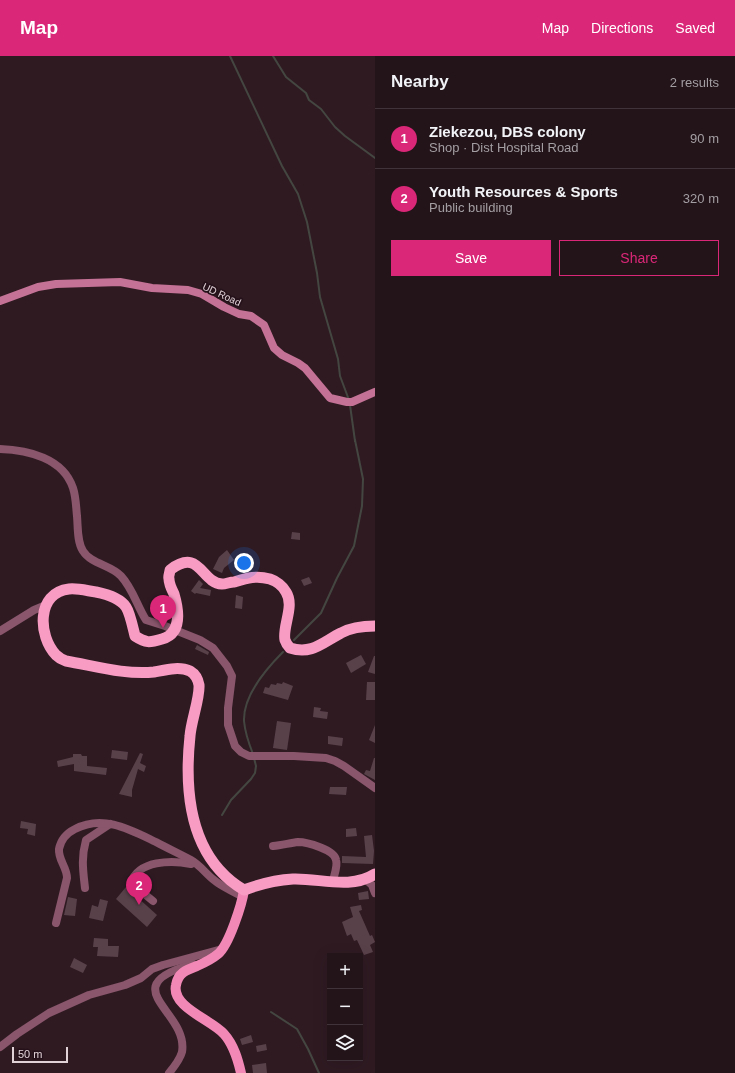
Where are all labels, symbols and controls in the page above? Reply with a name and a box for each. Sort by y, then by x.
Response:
text: Map [20,17,58,38]
text: Map [542,20,569,36]
text: Directions [591,20,653,36]
text: Saved [675,20,715,36]
text: Nearby [391,72,449,91]
text: 2 results [670,75,719,90]
text: Ziekezou, DBS colony [429,123,586,140]
text: 1 [400,131,408,146]
text: 90 m [690,131,719,146]
text: Shop · Dist Hospital Road [429,140,579,155]
text: Youth Resources & Sports [429,183,618,200]
text: 2 [400,191,408,206]
text: 320 m [683,191,719,206]
text: Public building [429,200,513,215]
button: Save [391,240,551,276]
button: Share [559,240,719,276]
street label: UD Road [201,281,243,308]
your location [234,553,254,573]
pin: 1 [150,595,176,628]
pin: 2 [126,872,152,905]
map controls [327,953,363,1061]
button: + [327,953,363,989]
button: − [327,989,363,1025]
button: layers [327,1025,363,1061]
scale bar [12,1045,68,1064]
text: 50 m [18,1048,42,1060]

